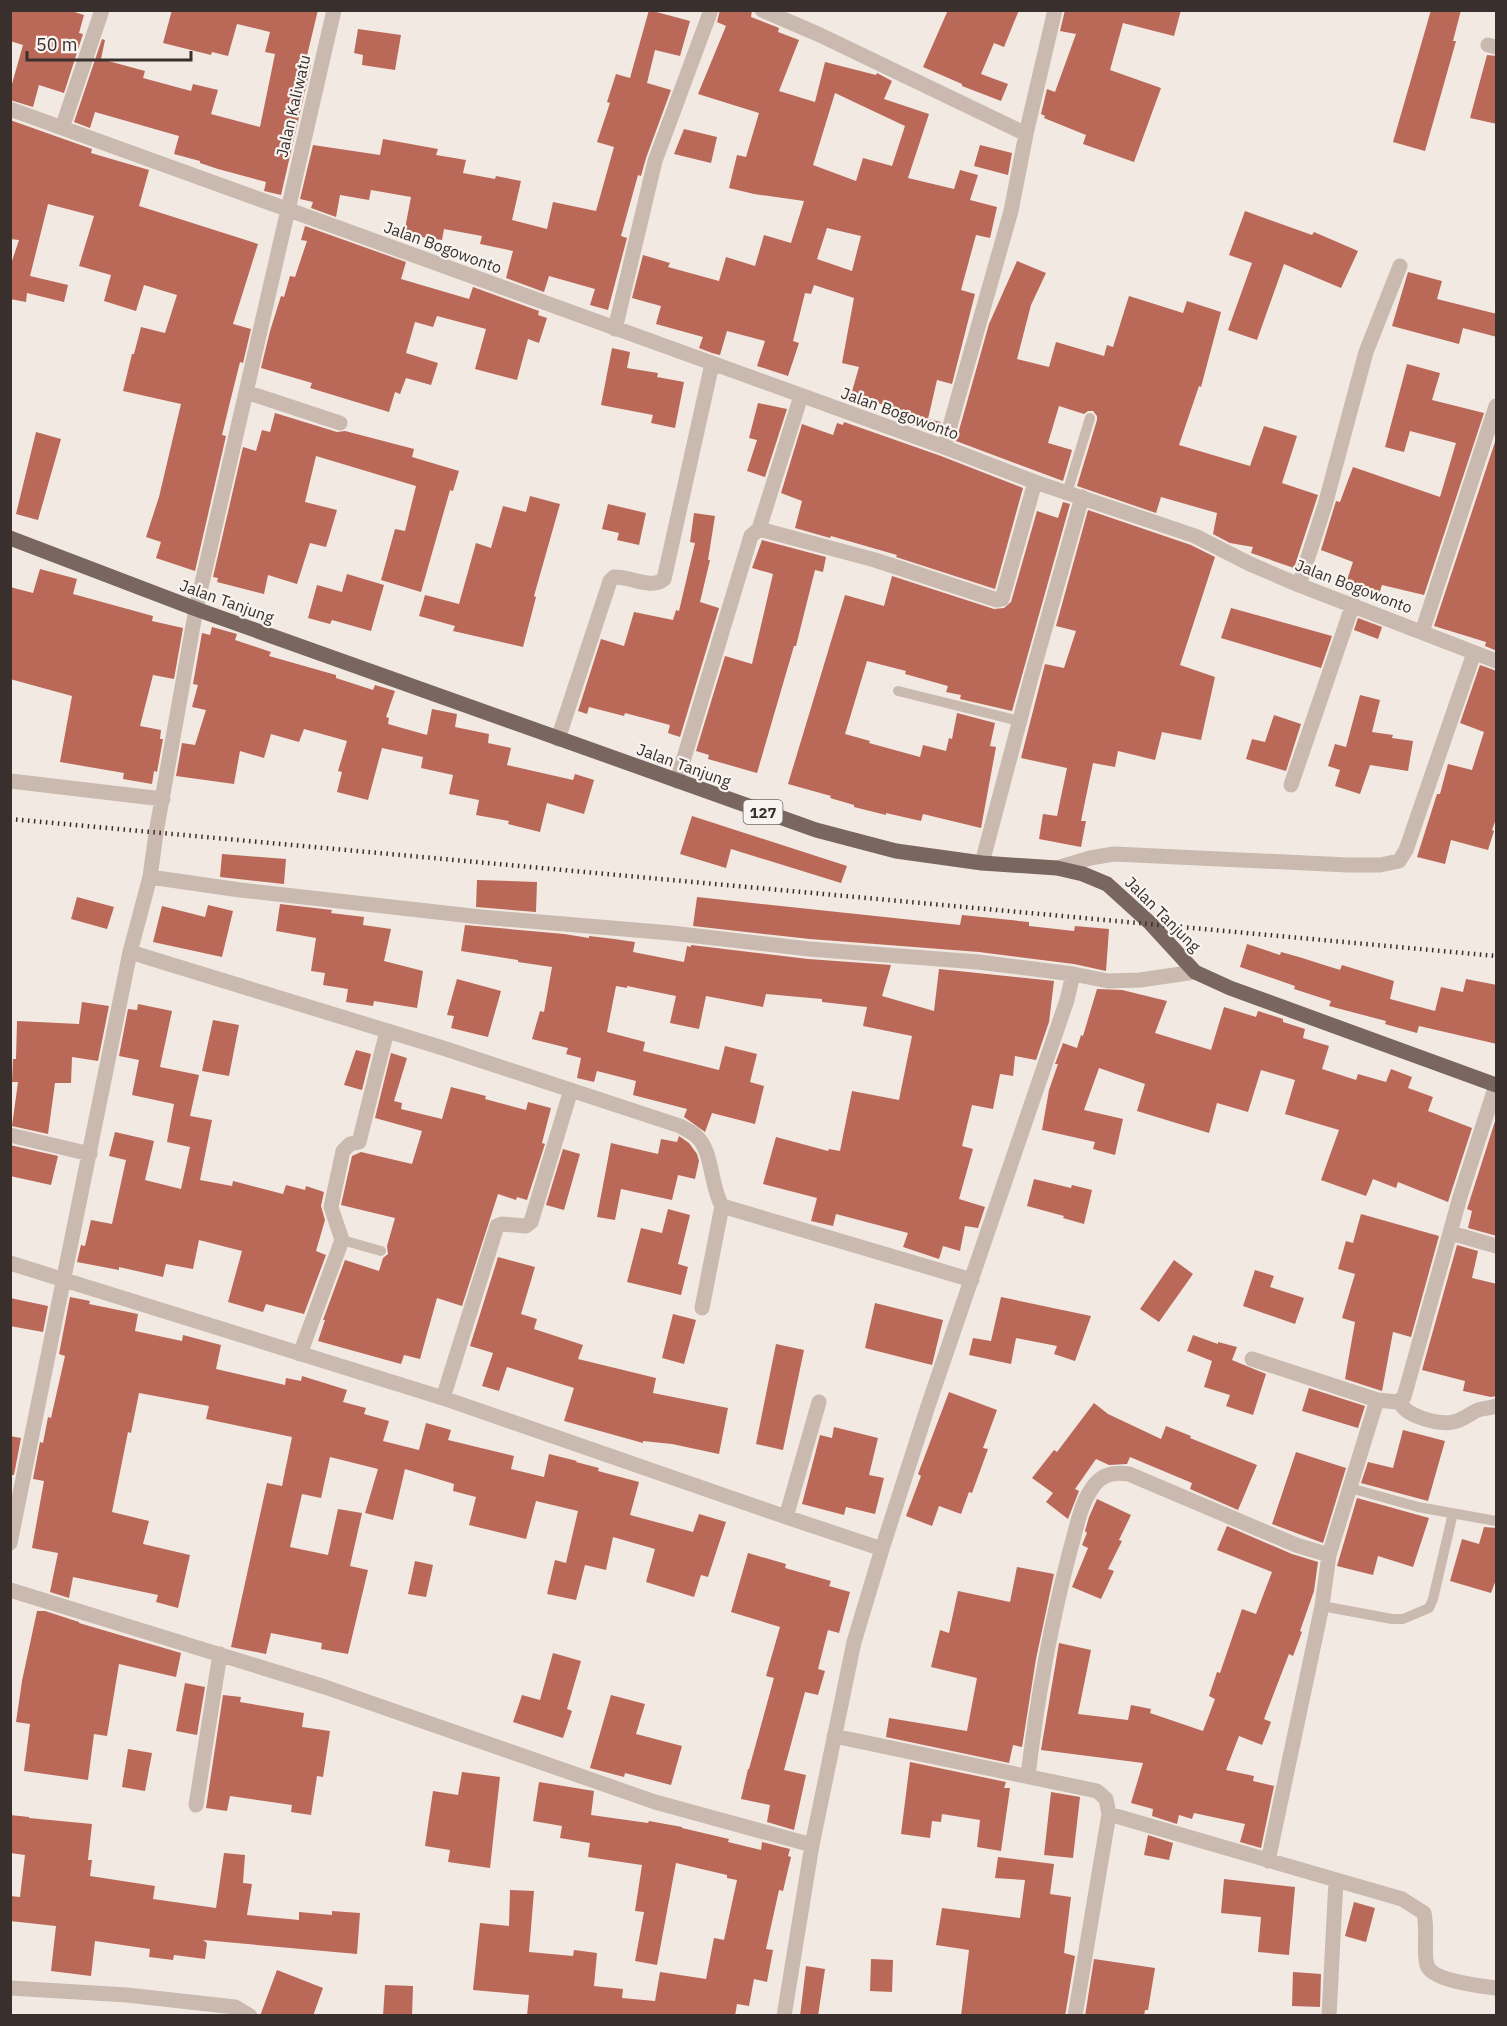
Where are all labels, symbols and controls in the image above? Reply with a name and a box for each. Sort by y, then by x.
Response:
scale bar [27,24,190,62]
text: 50 m [36,33,78,56]
street label: Jalan Kaliwatu [271,53,315,159]
street label: Jalan Bogowonto [381,216,505,278]
street label: Jalan Bogowonto [838,382,962,444]
street label: Jalan Bogowonto [1293,554,1415,618]
street label: Jalan Tanjung [177,575,277,627]
street label: Jalan Tanjung [634,739,734,791]
road number: 127 [744,800,783,824]
street label: Jalan Tanjung [1121,872,1205,956]

